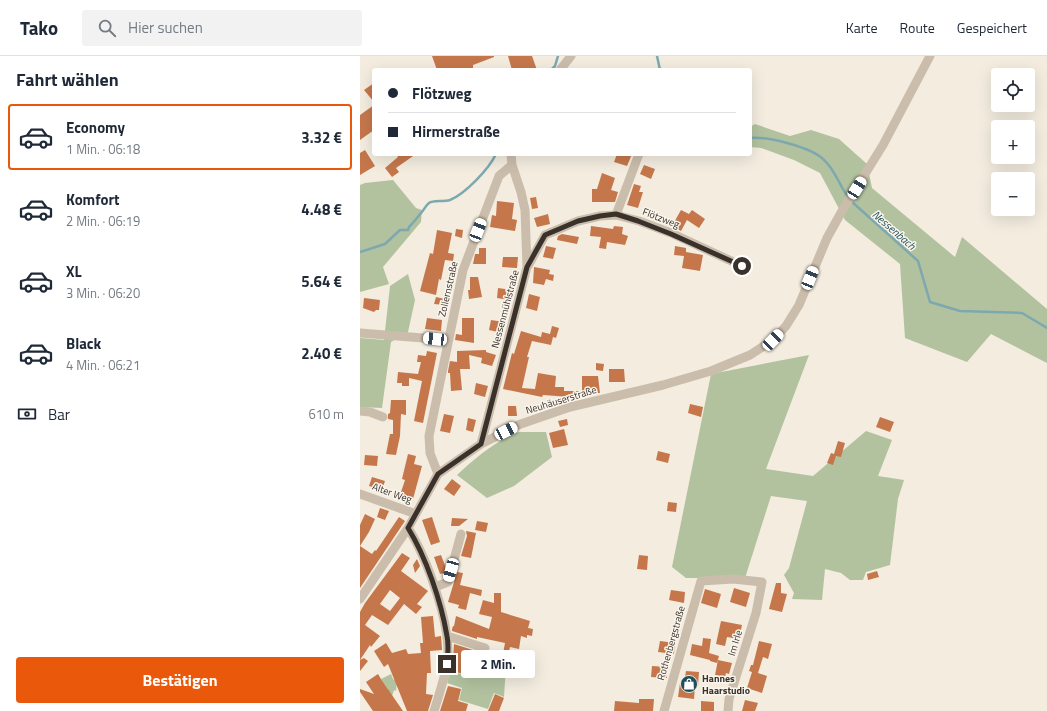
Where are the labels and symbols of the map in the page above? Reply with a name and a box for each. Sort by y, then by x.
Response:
car [846,175,868,201]
street label: Flötzweg [640,204,682,232]
water label: Nessenbach [869,207,920,254]
car [468,217,488,243]
route start [733,257,751,275]
street label: Zollernstraße [434,260,462,318]
car [800,265,820,291]
street label: Nessenmühlstraße [487,268,523,350]
car [760,327,786,353]
car [422,332,448,346]
street label: Neuhäuserstraße [524,382,598,418]
car [493,420,519,442]
street label: Alter Weg [370,479,414,507]
car [442,557,460,583]
street label: Rothenbergstraße [653,604,689,682]
street label: Im Irle [724,628,746,658]
callout: 2 Min. [461,650,535,678]
route end [438,655,456,673]
place label: Hannes Haarstudio [702,671,750,698]
shop icon: Hannes Haarstudio [679,674,699,694]

